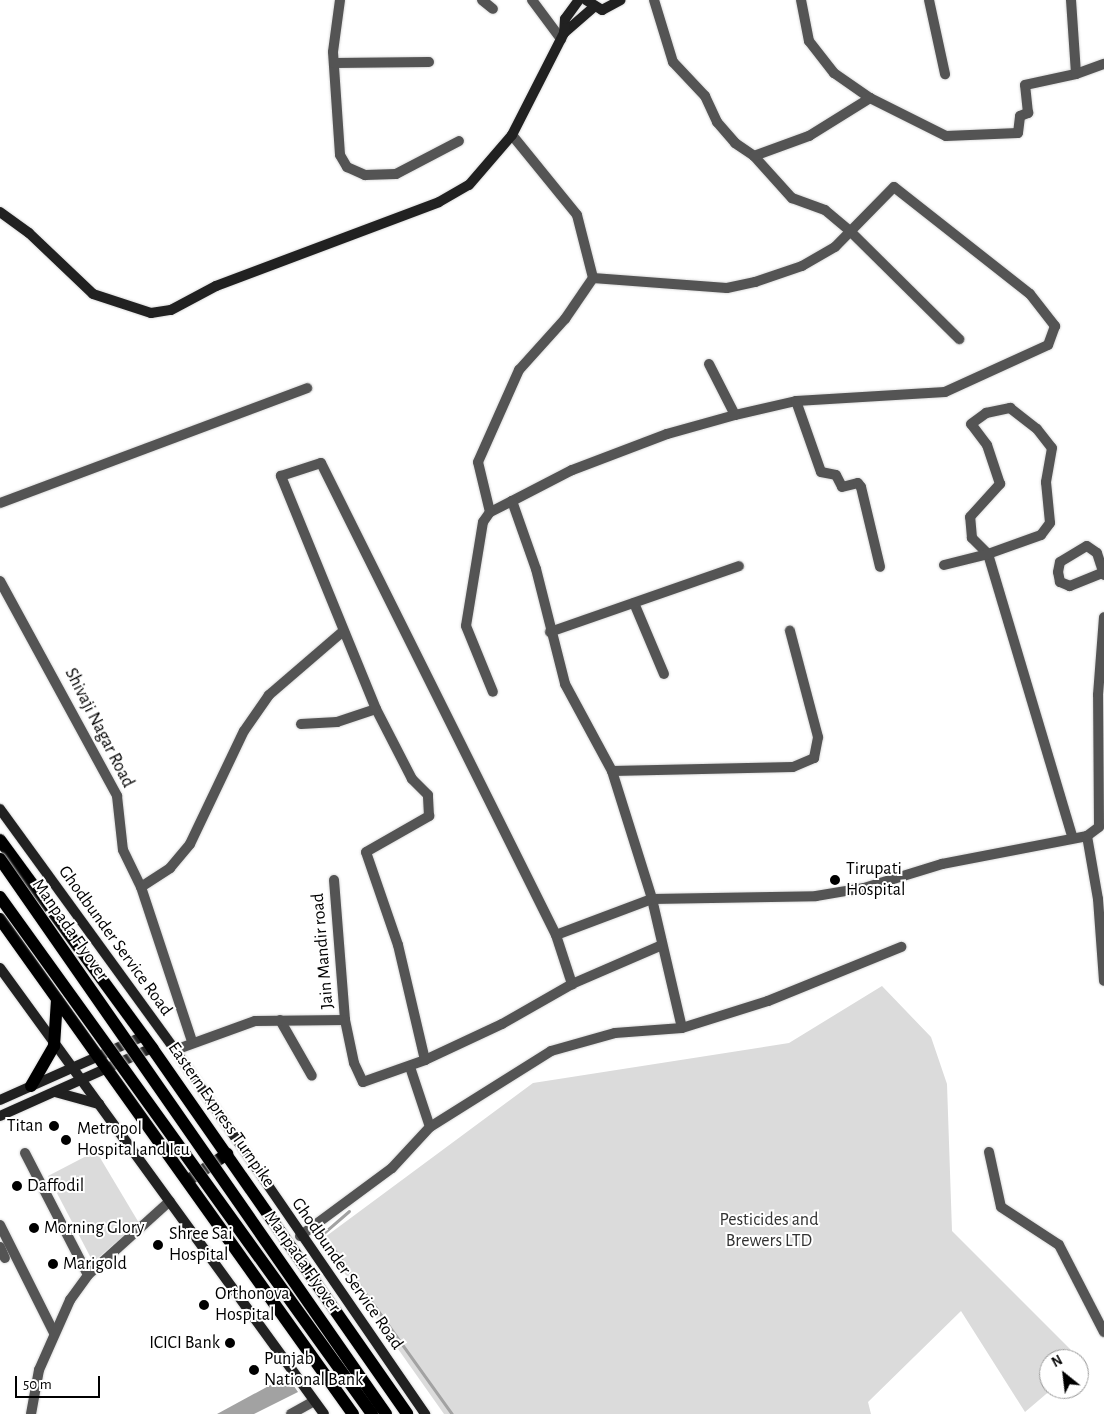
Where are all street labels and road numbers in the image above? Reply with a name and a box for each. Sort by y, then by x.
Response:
street label: Shivaji Nagar Road [60,665,138,791]
street label: Ghodbunder Service Road [53,862,177,1020]
street label: Manpada Flyover [27,875,113,985]
street label: Jain Mandir road [307,892,339,1010]
street label: Eastern Express Turnpike [163,1038,279,1192]
street label: Ghodbunder Service Road [286,1194,408,1354]
street label: Manpada Flyover [259,1207,345,1317]

